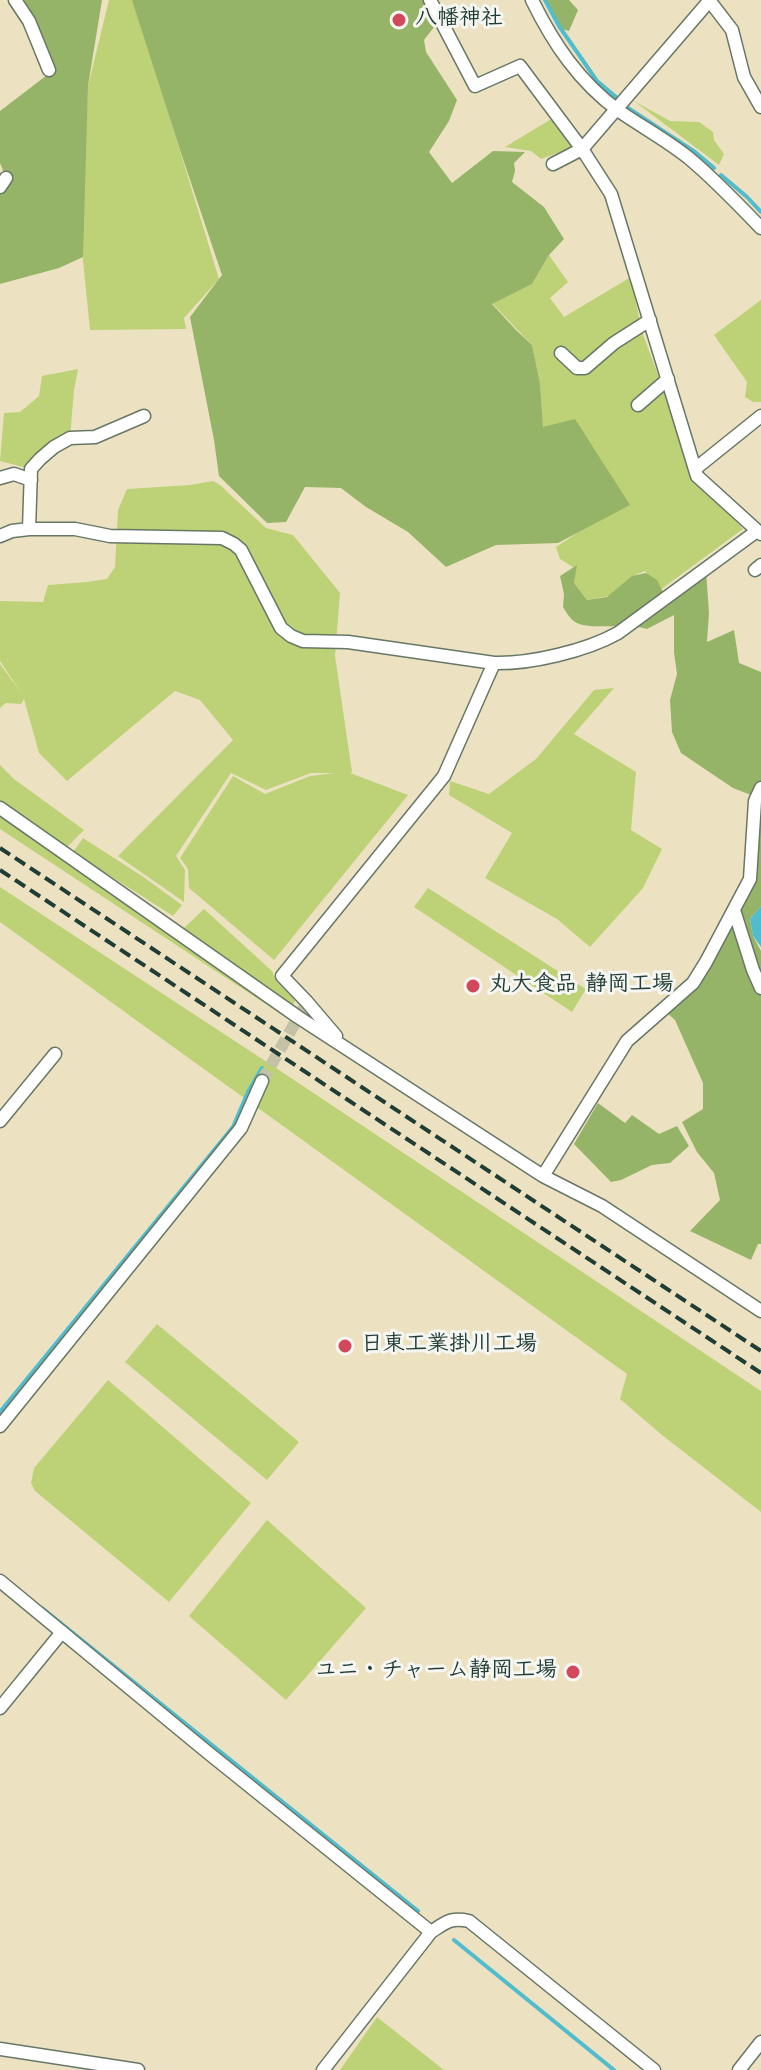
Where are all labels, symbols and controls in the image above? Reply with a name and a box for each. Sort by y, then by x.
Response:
place label: 八幡神社 [415,7,503,33]
marker: 八幡神社 [390,11,408,29]
place label: 丸大食品 静岡工場 [489,973,673,999]
marker: 丸大食品 静岡工場 [464,977,482,995]
place label: 日東工業掛川工場 [361,1333,537,1359]
marker: 日東工業掛川工場 [336,1337,354,1355]
place label: ユニ・チャーム静岡工場 [315,1659,557,1685]
marker: ユニ・チャーム静岡工場 [564,1663,582,1681]

